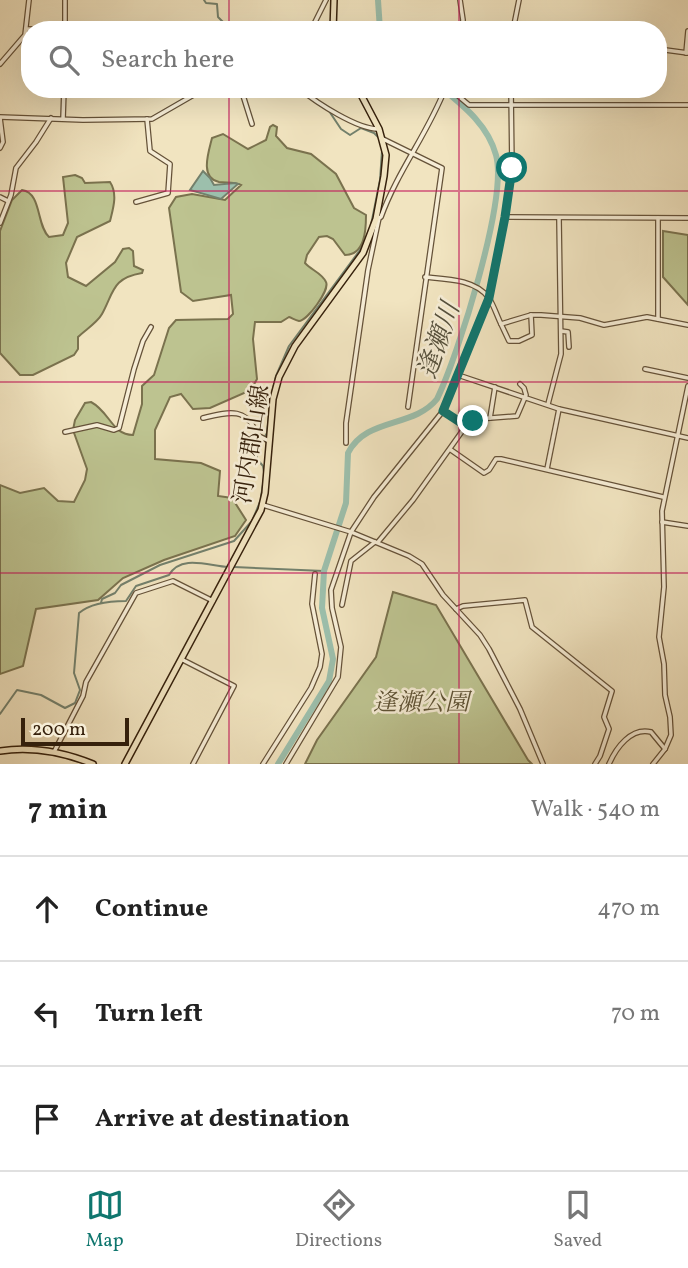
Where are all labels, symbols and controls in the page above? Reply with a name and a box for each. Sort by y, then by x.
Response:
search box [21,21,667,98]
icon: search [45,41,83,79]
text: Search here [101,42,234,78]
route start [496,152,527,183]
water label: 逢瀬川 [410,295,471,383]
street label: 河内郡山線 [227,382,279,506]
route end [457,405,488,436]
park label: 逢瀬公園 [373,687,473,721]
scale bar [21,715,130,747]
text: 200 m [32,717,86,743]
text: 7 min [28,789,108,831]
text: Walk · 540 m [531,794,660,826]
icon: ahead [28,890,66,928]
text: Continue [95,891,208,927]
text: 470 m [597,893,660,925]
icon: left [28,995,66,1033]
text: Turn left [95,996,203,1032]
text: 70 m [611,998,660,1030]
icon: arrive [28,1100,66,1138]
text: Arrive at destination [95,1101,350,1137]
tab: Map [86,1186,124,1254]
tab: Directions [295,1186,382,1254]
tab: Saved [553,1186,602,1254]

